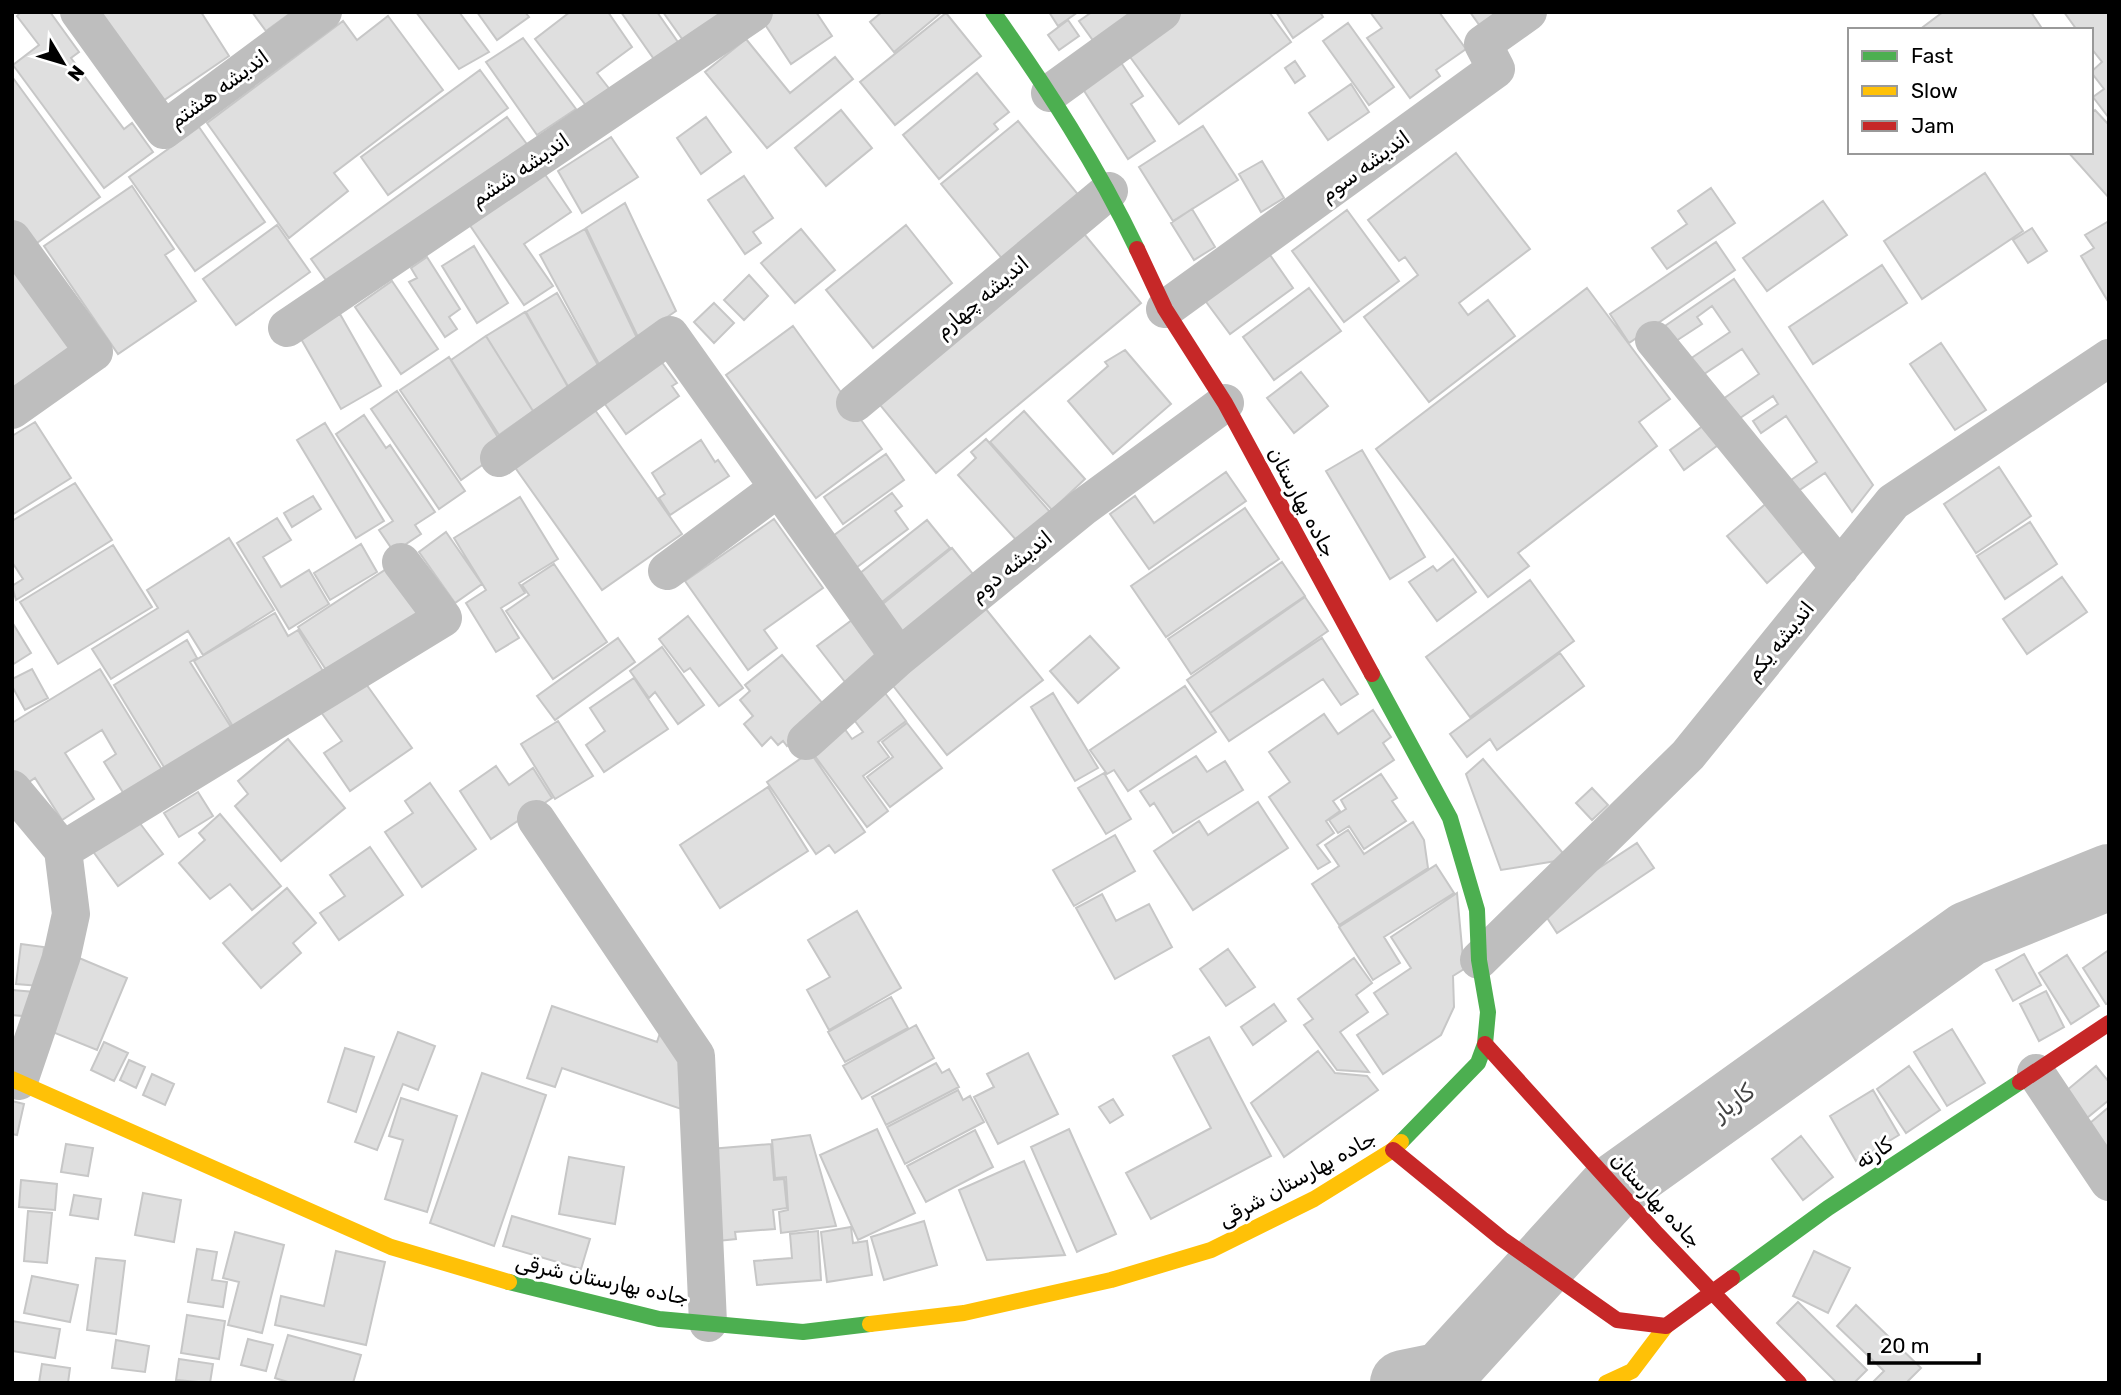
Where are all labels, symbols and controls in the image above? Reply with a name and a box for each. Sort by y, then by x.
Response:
north arrow [28,28,98,98]
legend [1848,28,2093,154]
text: Fast [1911,43,1953,68]
street label: اندیشه هشتم [164,44,275,135]
text: N [63,61,89,86]
text: Slow [1911,78,1958,103]
text: Jam [1911,113,1955,138]
street label: اندیشه سوم [1315,125,1415,207]
street label: اندیشه ششم [466,127,575,213]
street label: اندیشه چهارم [930,250,1034,344]
street label: جاده بهارستان [1263,442,1342,561]
street label: اندیشه دوم [965,525,1057,607]
street label: اندیشه یکم [1740,596,1821,687]
water label: کاربار [1705,1077,1760,1128]
street label: جاده بهارستان شرقی [1214,1125,1380,1232]
street label: کارته [1850,1131,1897,1174]
street label: جاده بهارستان [1606,1147,1707,1253]
street label: جاده بهارستان شرقی [513,1249,691,1310]
scale bar [1869,1322,1979,1366]
text: 20 m [1880,1333,1929,1358]

